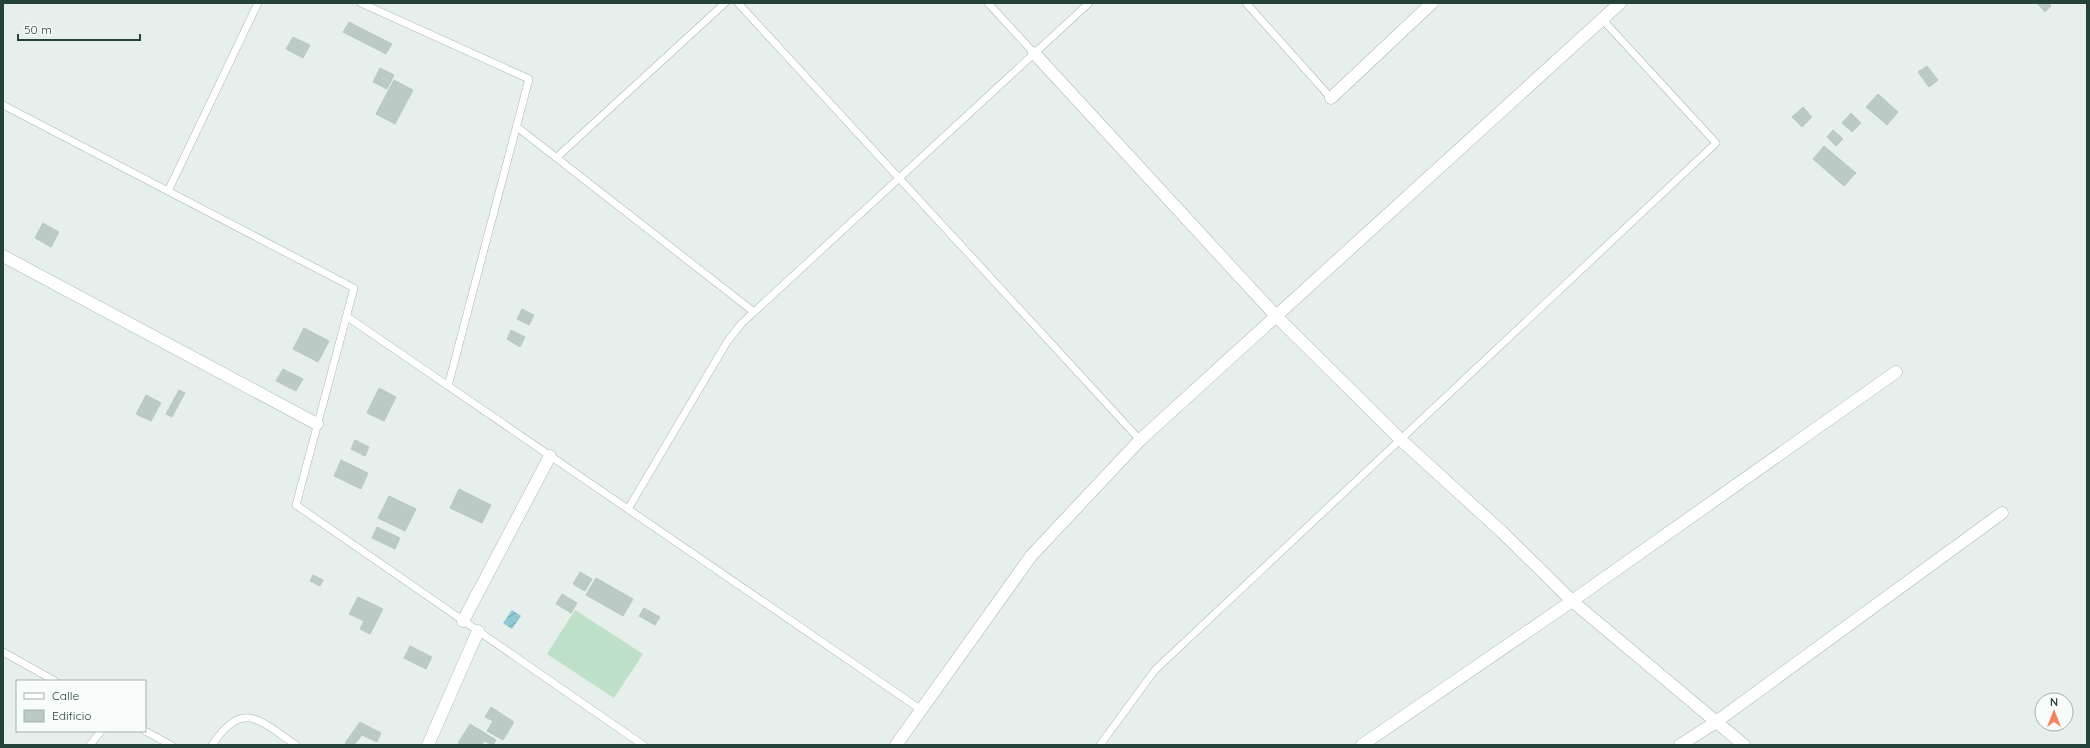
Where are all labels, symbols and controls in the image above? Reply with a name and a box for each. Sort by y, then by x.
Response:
scale bar [18,16,140,42]
text: 50 m [24,22,52,37]
legend [16,680,146,732]
text: Calle [52,688,80,703]
north arrow [2034,692,2074,732]
text: N [2050,695,2058,709]
text: Edificio [52,708,92,723]

